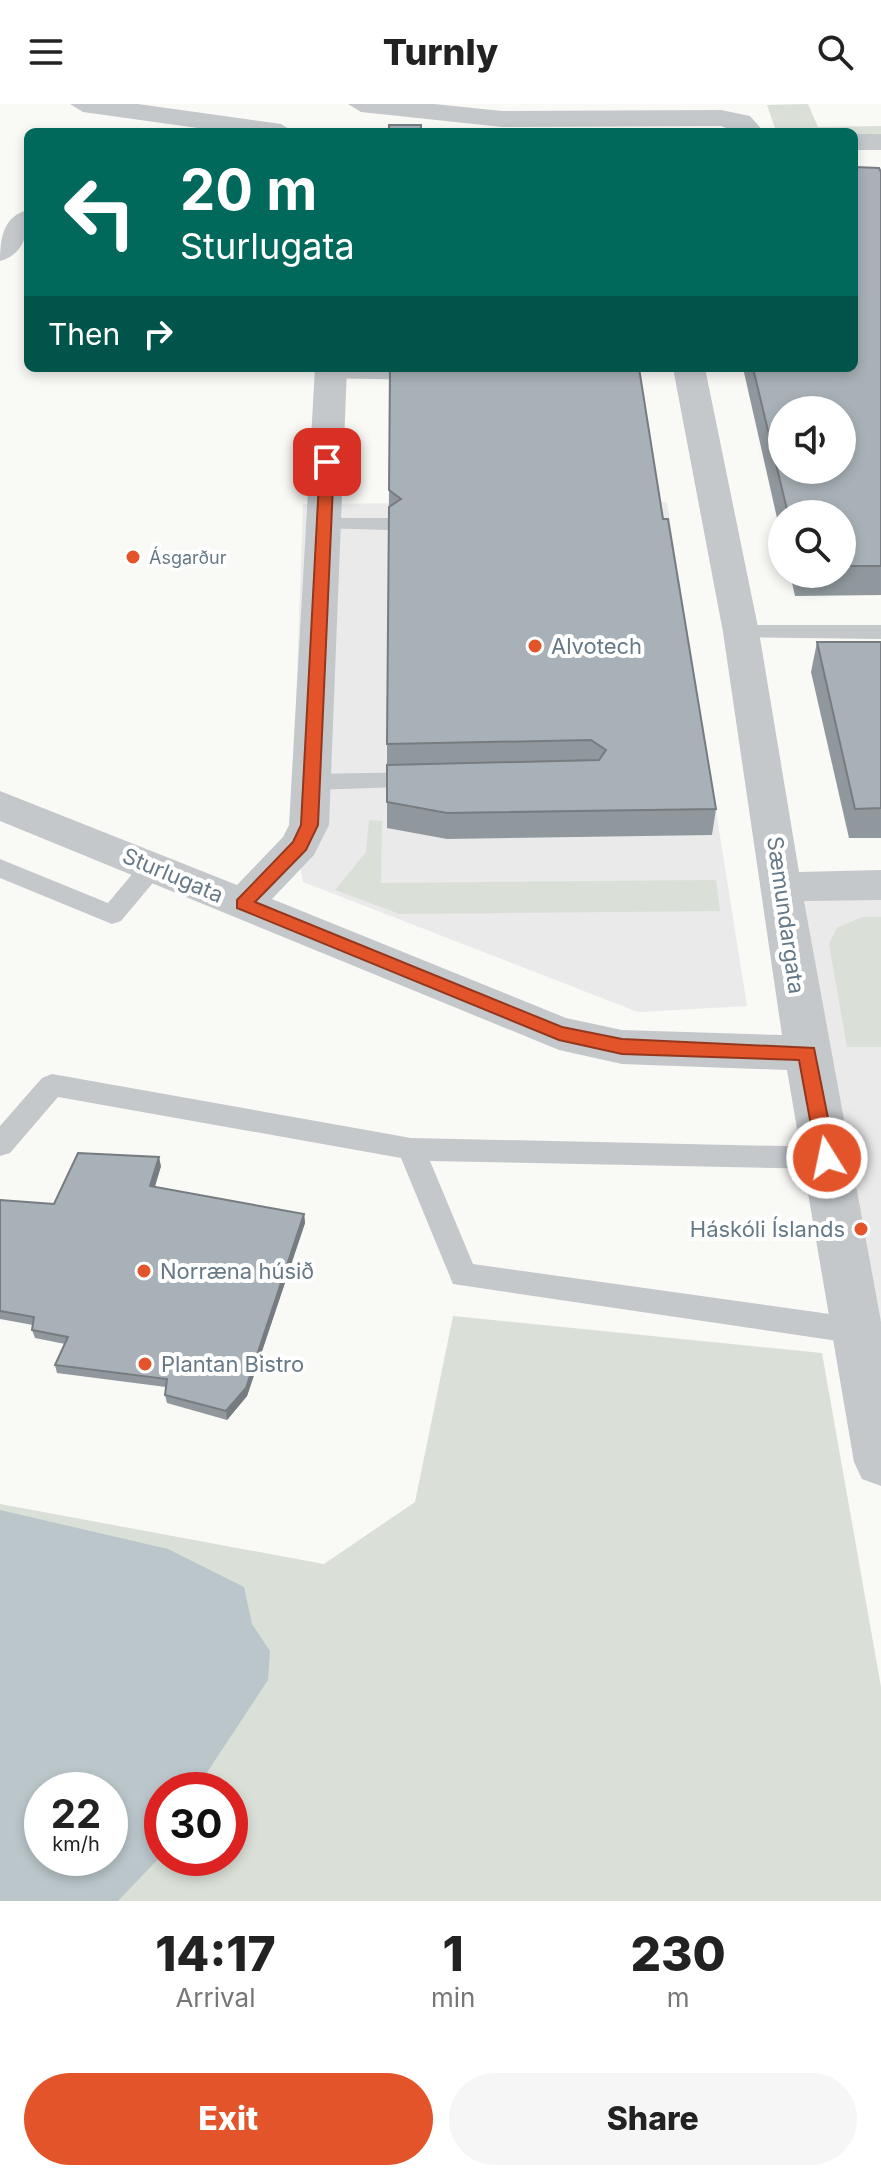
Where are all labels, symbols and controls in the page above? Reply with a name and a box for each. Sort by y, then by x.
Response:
icon: menu [24,30,68,74]
text: Turnly [383,30,498,74]
icon: search [813,30,857,74]
text: 20 m [180,156,317,224]
icon: left [48,160,152,264]
text: Sturlugata [180,224,355,268]
icon: right [136,312,180,356]
text: Then [48,316,120,352]
map controls [768,396,856,588]
button: sound [768,396,856,484]
pin [293,428,361,496]
icon: arrive [305,440,349,484]
button: search [768,500,856,588]
place label: Ásgarður [149,546,227,568]
marker: Ásgarður [124,548,142,566]
place label: Alvotech [551,633,642,659]
marker: Alvotech [526,637,544,655]
street label: Sæmundargata [762,835,810,995]
street label: Sturlugata [119,842,227,908]
position arrow [785,1116,869,1200]
place label: Háskóli Íslands [690,1216,845,1242]
marker: Háskóli Íslands [852,1220,870,1238]
place label: Norræna húsið [160,1258,314,1284]
marker: Norræna húsið [135,1262,153,1280]
place label: Plantan Bistro [161,1351,304,1377]
marker: Plantan Bistro [136,1355,154,1373]
speed limit sign: 30 [144,1772,248,1876]
text: 22 [51,1789,101,1838]
text: km/h [52,1832,100,1856]
text: 14:17 [155,1924,276,1983]
text: 1 [443,1924,464,1983]
text: 230 [630,1924,726,1983]
text: Arrival [175,1982,255,2013]
text: min [431,1982,475,2013]
text: m [667,1982,690,2013]
button: Exit [24,2073,433,2165]
button: Share [449,2073,857,2165]

